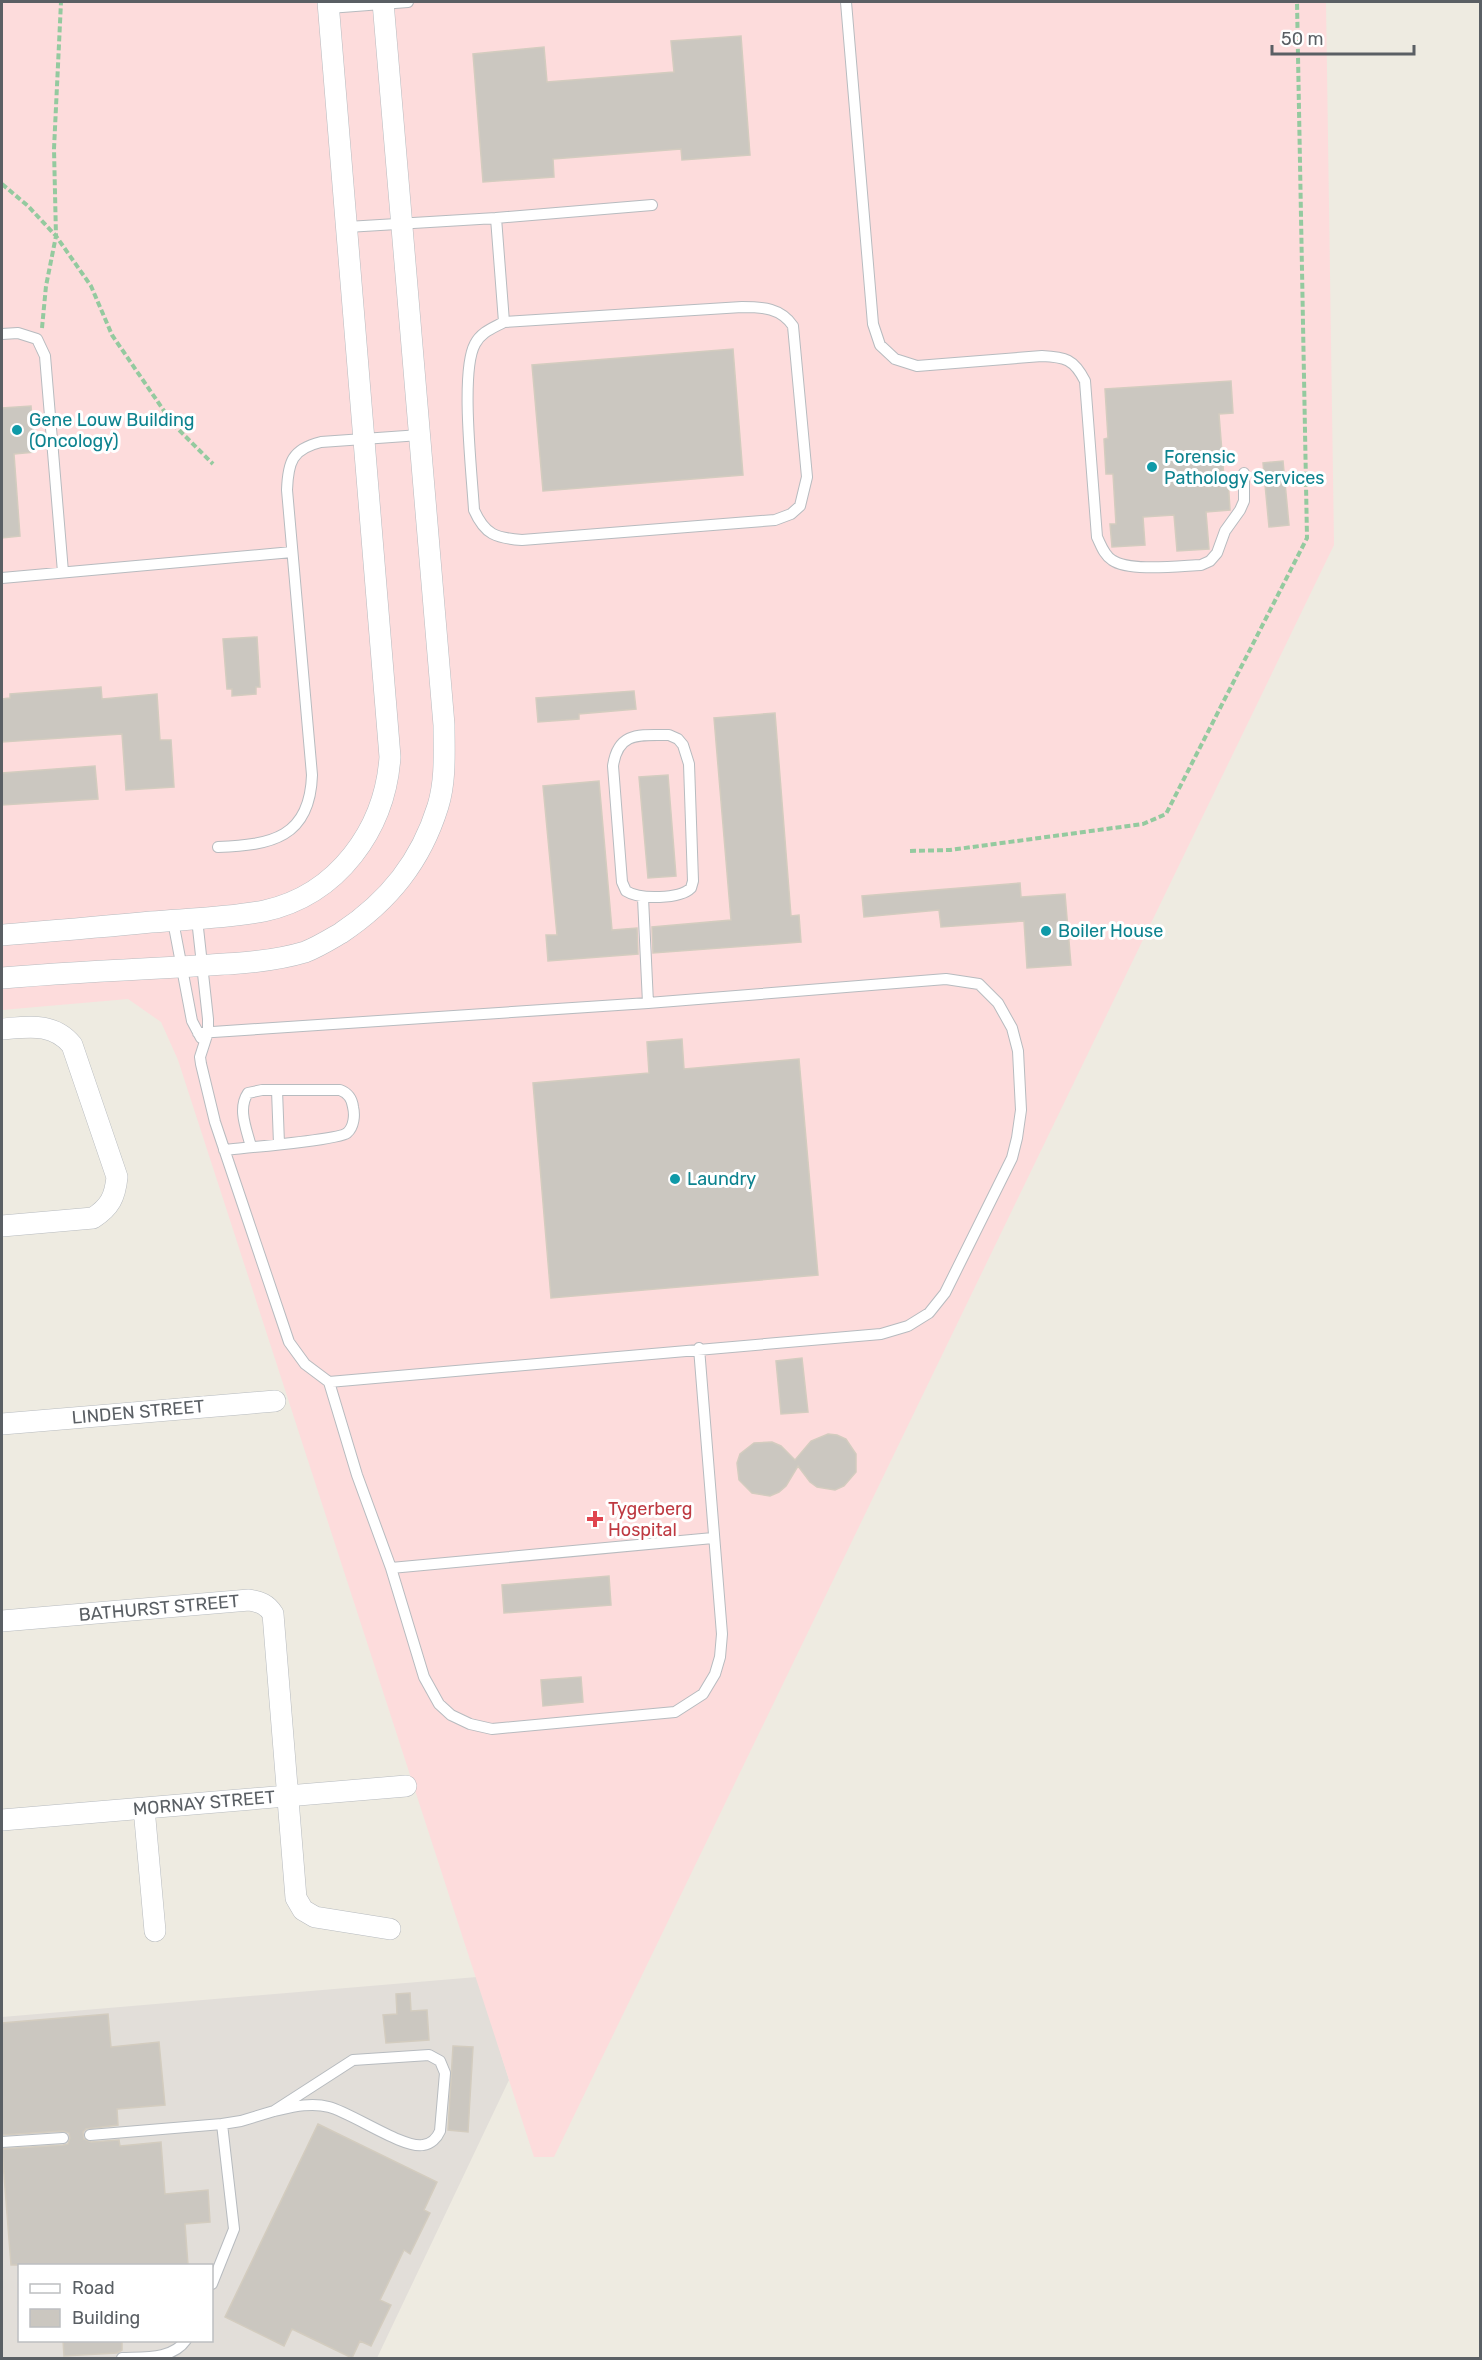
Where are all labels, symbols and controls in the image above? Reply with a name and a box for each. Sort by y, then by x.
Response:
scale bar [1272,18,1414,56]
text: 50 m [1281,28,1324,50]
place label: Gene Louw Building (Oncology) [29,409,195,452]
marker: Gene Louw Building (Oncology) [10,423,24,437]
place label: Forensic Pathology Services [1164,446,1325,489]
marker: Forensic Pathology Services [1145,460,1159,474]
place label: Boiler House [1058,920,1163,942]
marker: Boiler House [1039,924,1053,938]
place label: Laundry [687,1168,756,1190]
marker: Laundry [668,1172,682,1186]
street label: LINDEN STREET [71,1395,205,1429]
place label: Tygerberg Hospital [608,1498,692,1541]
marker: Tygerberg Hospital [586,1510,604,1528]
street label: BATHURST STREET [78,1590,240,1626]
street label: MORNAY STREET [132,1786,276,1820]
legend [18,2264,213,2342]
text: Road [72,2277,115,2299]
text: Building [72,2307,140,2329]

